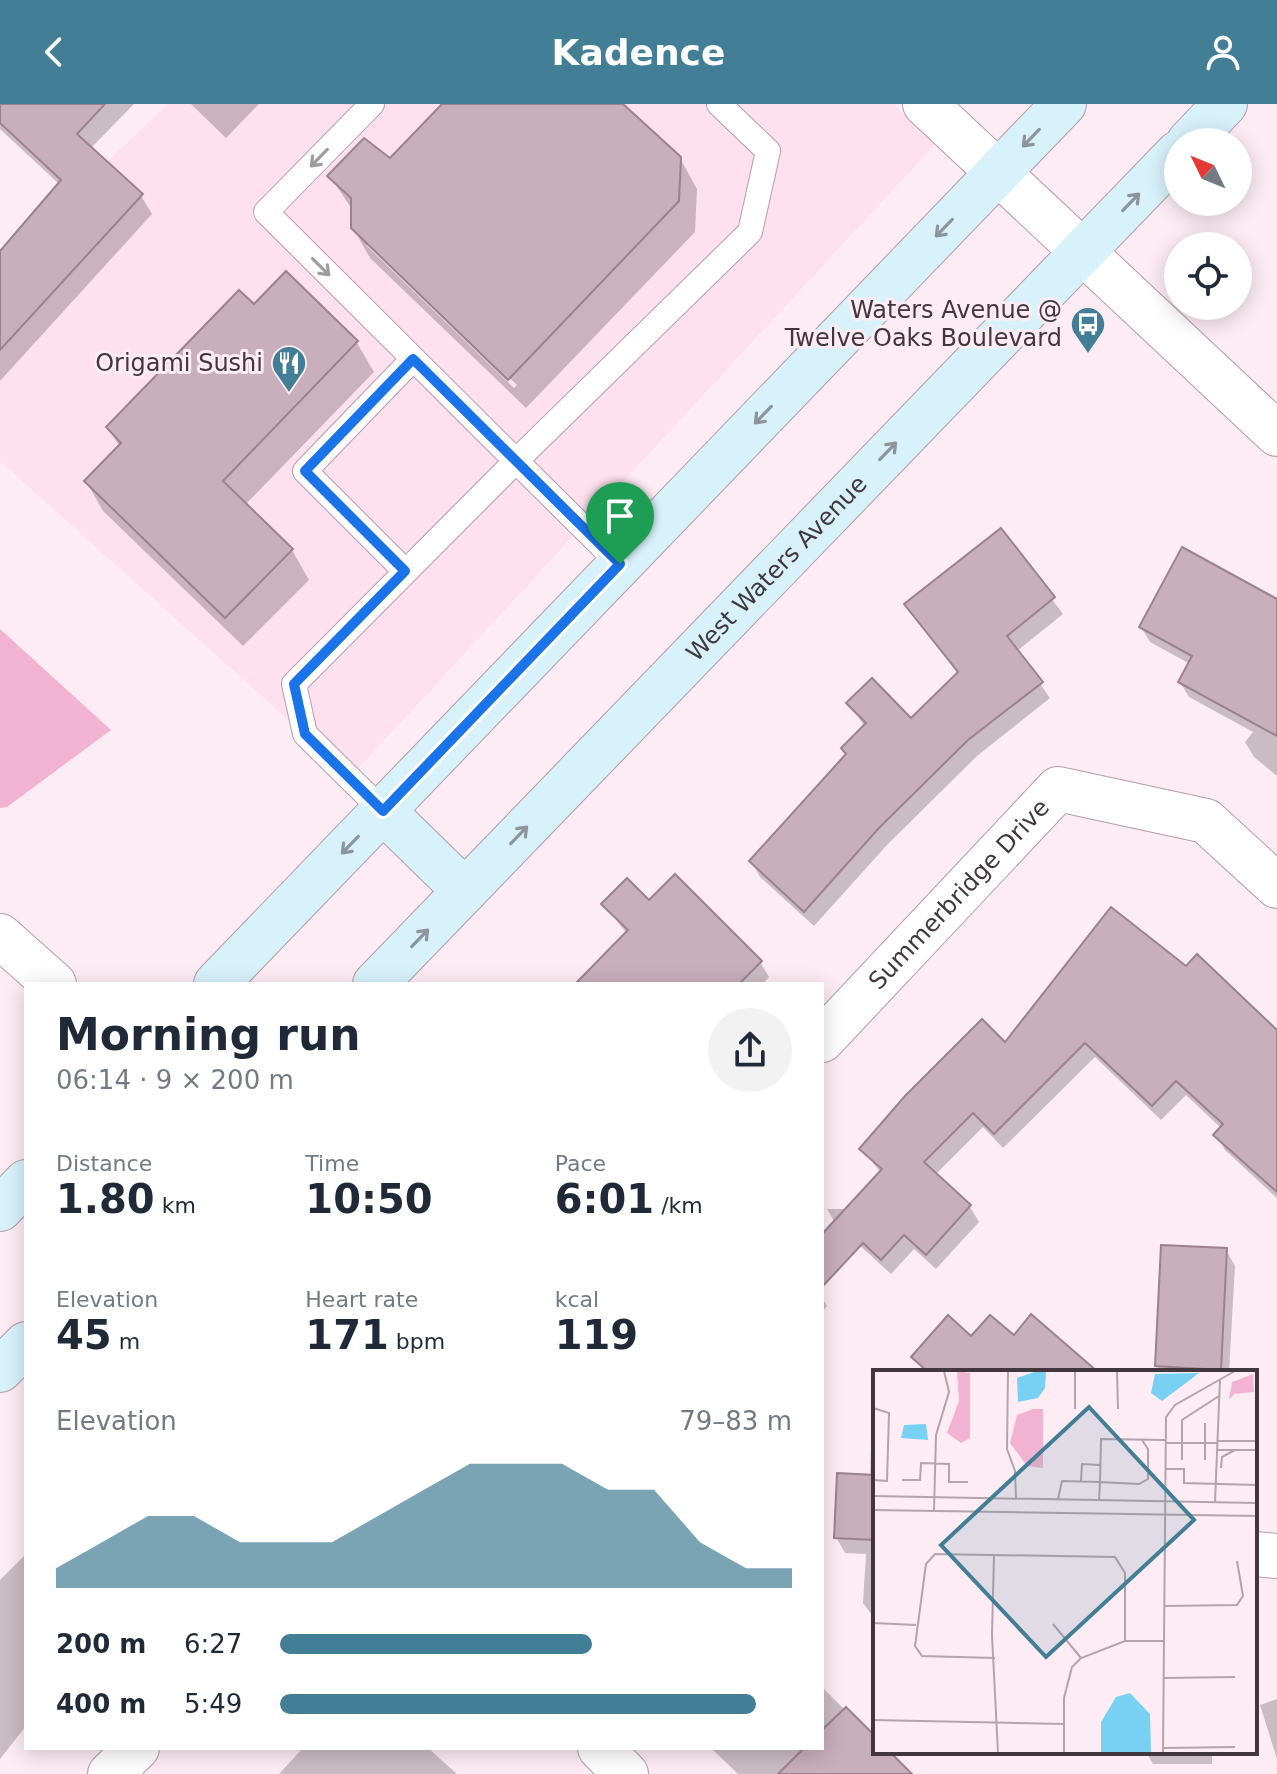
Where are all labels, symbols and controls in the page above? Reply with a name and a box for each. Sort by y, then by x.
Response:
icon: back [32,30,76,74]
icon: person [1201,30,1245,74]
text: Kadence [552,32,725,73]
one-way arrow [1022,128,1041,147]
north arrow [1164,128,1252,216]
map controls [1164,128,1252,320]
one-way arrow [310,148,329,167]
one-way arrow [1121,193,1140,213]
one-way arrow [934,218,953,238]
button: locate [1164,232,1252,320]
one-way arrow [311,257,330,276]
place label: Waters Avenue @ Twelve Oaks Boulevard [784,296,1062,352]
bus stop icon: Waters Avenue @ Twelve Oaks Boulevard [1069,305,1107,355]
restaurant icon: Origami Sushi [270,344,308,394]
place label: Origami Sushi [95,349,263,377]
one-way arrow [755,405,773,425]
one-way arrow [879,441,898,461]
street label: West Waters Avenue [681,470,873,667]
pin [586,482,654,564]
icon: arrive [598,494,642,538]
street label: Summerbridge Drive [863,793,1055,995]
one-way arrow [509,826,528,845]
one-way arrow [341,835,360,854]
one-way arrow [410,928,429,948]
button: share [708,1008,792,1092]
text: Morning run [56,1009,361,1060]
text: 06:14 · 9 × 200 m [56,1065,294,1095]
text: Distance [56,1151,152,1176]
text: Time [305,1151,359,1176]
text: Pace [555,1151,606,1176]
text: 1.80 [56,1176,155,1222]
text: 10:50 [305,1176,433,1222]
text: 6:01 [555,1176,654,1222]
text: km [155,1193,196,1218]
text: /km [654,1193,703,1218]
text: Elevation [56,1287,158,1312]
text: Heart rate [305,1287,418,1312]
text: kcal [555,1287,599,1312]
text: 45 [56,1312,112,1358]
text: 171 [305,1312,389,1358]
text: 119 [555,1312,638,1358]
text: m [112,1329,140,1354]
text: bpm [389,1329,445,1354]
inset map [873,1370,1257,1754]
text: Elevation [56,1406,177,1436]
text: 79–83 m [679,1406,792,1436]
text: 200 m [56,1629,146,1659]
text: 6:27 [184,1629,242,1659]
text: 400 m [56,1689,146,1719]
text: 5:49 [184,1689,242,1719]

